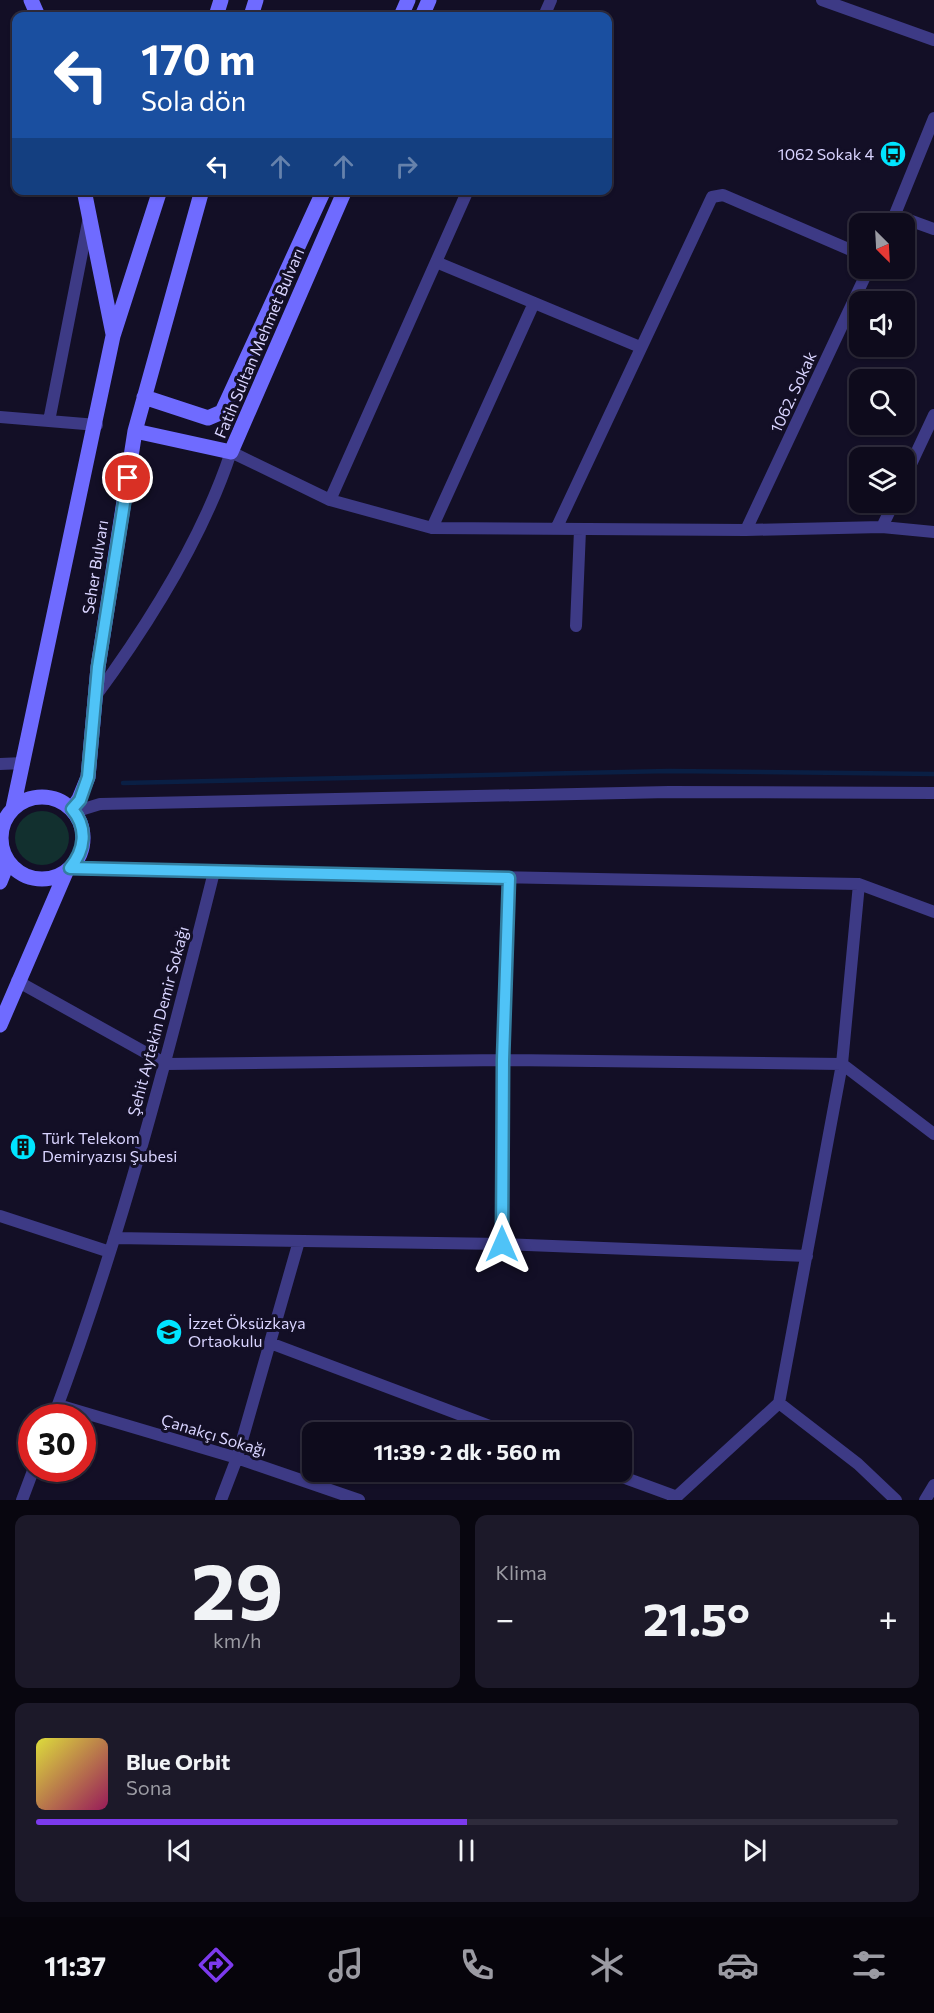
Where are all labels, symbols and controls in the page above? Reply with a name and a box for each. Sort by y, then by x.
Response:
text: 170 m [141,32,255,84]
icon: left [42,36,120,114]
text: Sola dön [141,84,246,117]
bus stop icon: 1062 Sokak 4 [878,139,908,169]
place label: 1062 Sokak 4 [778,144,874,163]
icon: left [201,150,234,183]
icon: ahead [264,150,297,183]
icon: ahead [327,150,360,183]
icon: right [390,150,423,183]
north arrow [849,213,915,279]
map controls [849,213,915,513]
street label: Fatih Sultan Mehmet Bulvarı [210,245,307,441]
button: sound [849,291,915,357]
street label: 1062. Sokak [765,348,820,435]
button: search [849,369,915,435]
button: layers [849,447,915,513]
pin [102,452,153,503]
icon: arrive [111,461,144,494]
street label: Seher Bulvarı [78,518,111,615]
street label: Şehit Aytekin Demir Sokağı [123,924,192,1118]
place label: Türk Telekom Demiryazısı Şubesi [42,1128,177,1165]
building icon: Türk Telekom Demiryazısı Şubesi [8,1132,38,1162]
position arrow [470,1212,534,1276]
place label: İzzet Öksüzkaya Ortaokulu [188,1313,306,1350]
school or university icon: İzzet Öksüzkaya Ortaokulu [154,1317,184,1347]
speed limit sign: 30 [18,1404,96,1482]
street label: Çanakçı Sokağı [159,1409,269,1460]
text: 11:39 · 2 dk · 560 m [373,1438,561,1465]
text: 29 [191,1541,283,1636]
text: Klima [496,1560,547,1584]
text: 21.5° [643,1590,750,1645]
text: − [496,1597,514,1638]
text: + [879,1597,898,1638]
text: km/h [213,1628,262,1652]
text: Blue Orbit [126,1748,230,1775]
text: Sona [126,1775,172,1799]
icon: previous [163,1834,196,1867]
icon: pause [450,1834,483,1867]
icon: next [738,1834,771,1867]
icon: directions [195,1944,237,1986]
icon: music [325,1944,367,1986]
icon: phone [456,1944,498,1986]
icon: climate [586,1944,628,1986]
icon: car [717,1944,759,1986]
icon: filters [848,1944,890,1986]
text: 11:37 [44,1949,106,1982]

